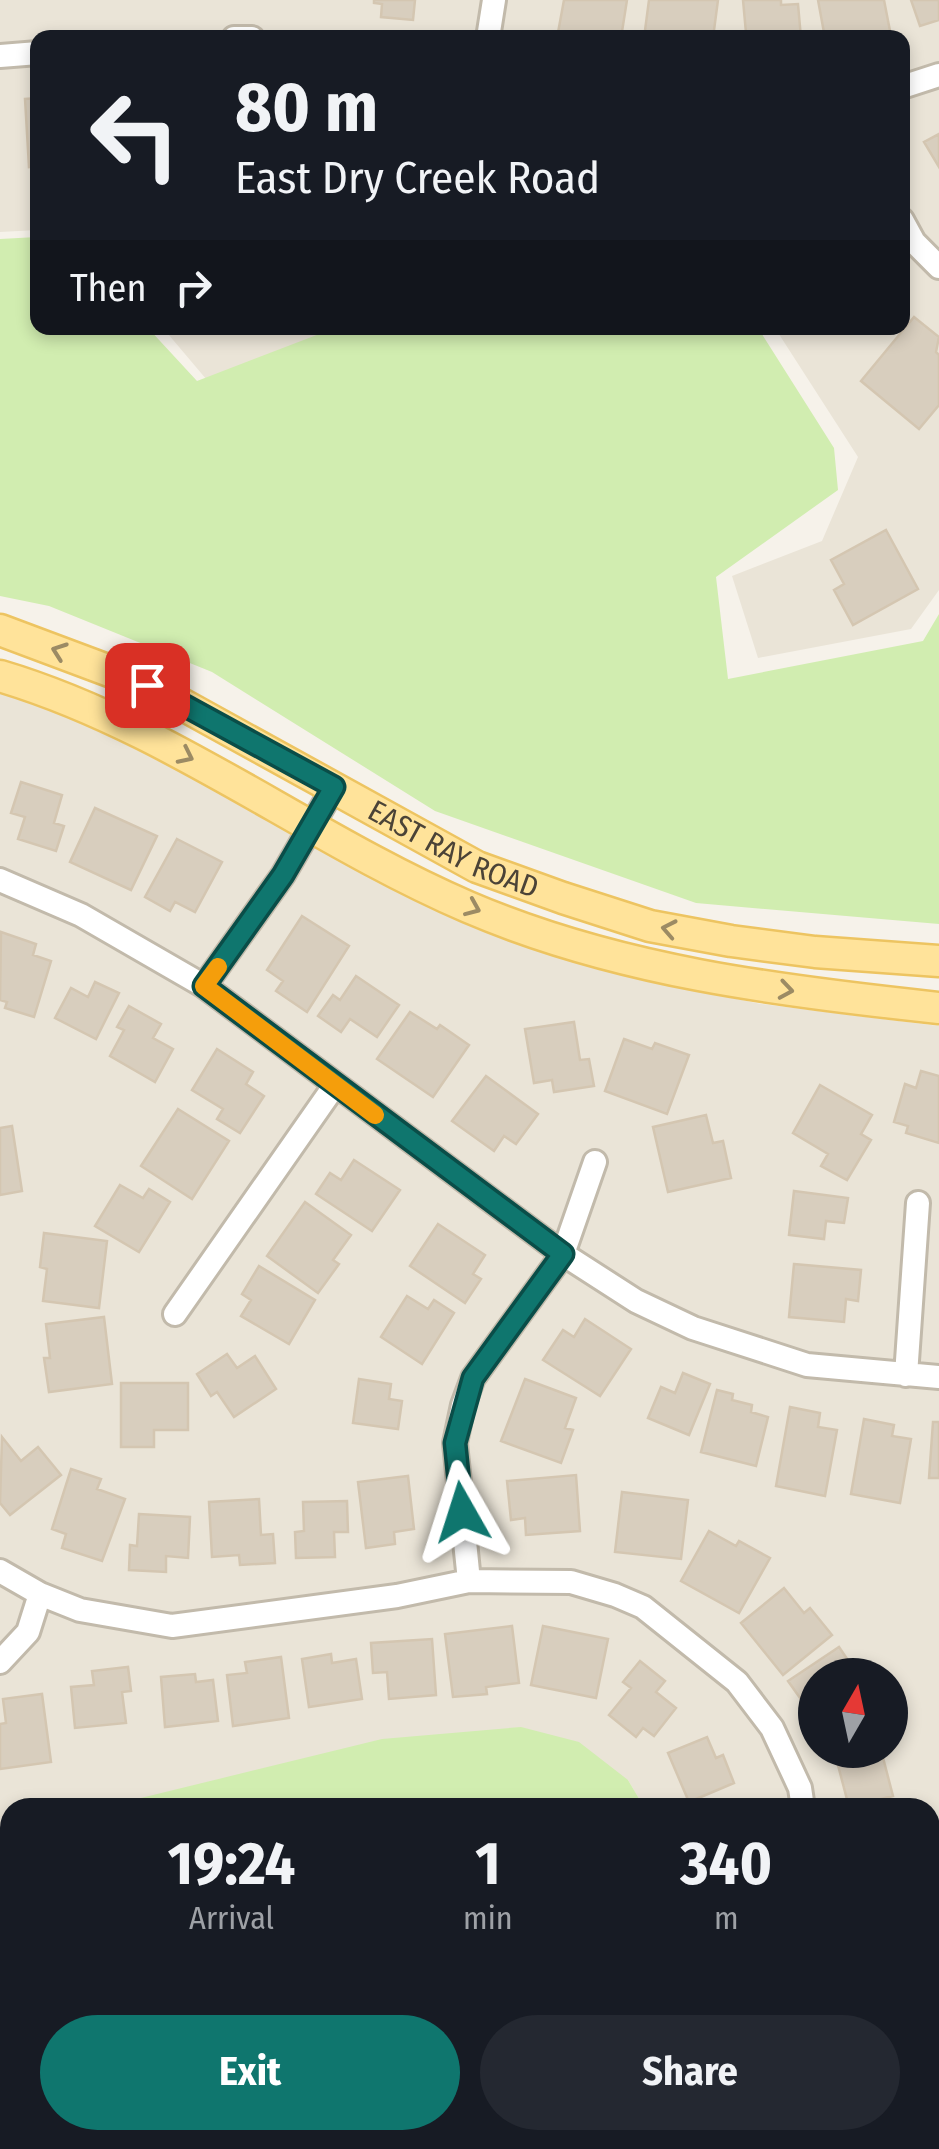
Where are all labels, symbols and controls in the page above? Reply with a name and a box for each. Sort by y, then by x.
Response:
text: 80 m [235,66,378,150]
icon: left [70,70,200,200]
text: East Dry Creek Road [235,151,600,205]
icon: right [166,260,221,315]
text: Then [70,265,146,311]
one-way arrow [51,642,68,663]
pin [105,643,190,728]
icon: arrive [120,658,175,713]
one-way arrow [176,743,194,763]
street label: EAST RAY ROAD [362,793,543,906]
one-way arrow [463,896,481,916]
one-way arrow [660,920,677,941]
one-way arrow [778,979,795,1000]
position arrow [410,1460,514,1564]
north arrow [798,1658,908,1768]
map controls [798,1658,908,1768]
text: 19:24 [168,1828,295,1900]
text: 1 [475,1828,501,1900]
text: 340 [680,1828,772,1900]
text: Arrival [189,1899,274,1937]
text: min [463,1899,513,1937]
text: m [714,1899,739,1937]
button: Exit [40,2015,460,2130]
button: Share [480,2015,900,2130]

